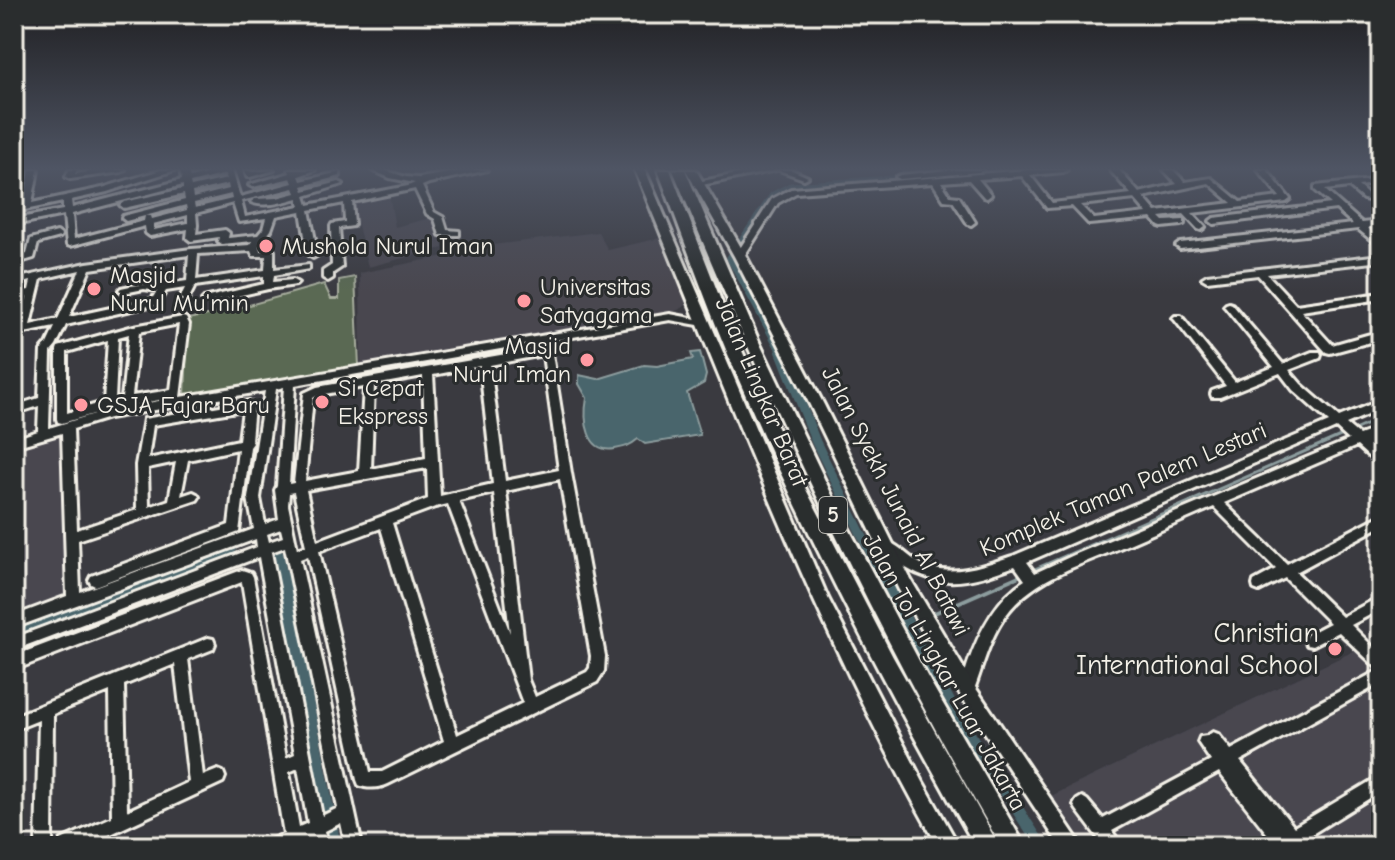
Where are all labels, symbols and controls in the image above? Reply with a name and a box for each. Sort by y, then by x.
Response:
place label: Mushola Nurul Iman [282,232,494,260]
marker: Mushola Nurul Iman [257,237,275,255]
place label: Masjid Nurul Mu'min [110,261,249,317]
place label: Universitas Satyagama [540,273,653,329]
marker: Masjid Nurul Mu'min [85,280,103,298]
marker: Universitas Satyagama [515,292,533,310]
street label: Jalan Lingkar Barat [710,293,815,492]
place label: Masjid Nurul Iman [453,332,571,388]
marker: Masjid Nurul Iman [578,351,596,369]
street label: Jalan Syekh Junaid Al Batawi [816,362,976,640]
place label: Si Cepat Ekspress [338,374,428,430]
place label: GSJA Fajar Baru [97,391,270,419]
marker: Si Cepat Ekspress [313,393,331,411]
marker: GSJA Fajar Baru [72,396,90,414]
street label: Komplek Taman Palem Lestari [975,416,1271,562]
road number: 5 [819,497,847,533]
street label: Jalan Tol Lingkar Luar Jakarta [857,529,1033,815]
place label: Christian International School [1076,617,1319,681]
marker: Christian International School [1326,640,1344,658]

